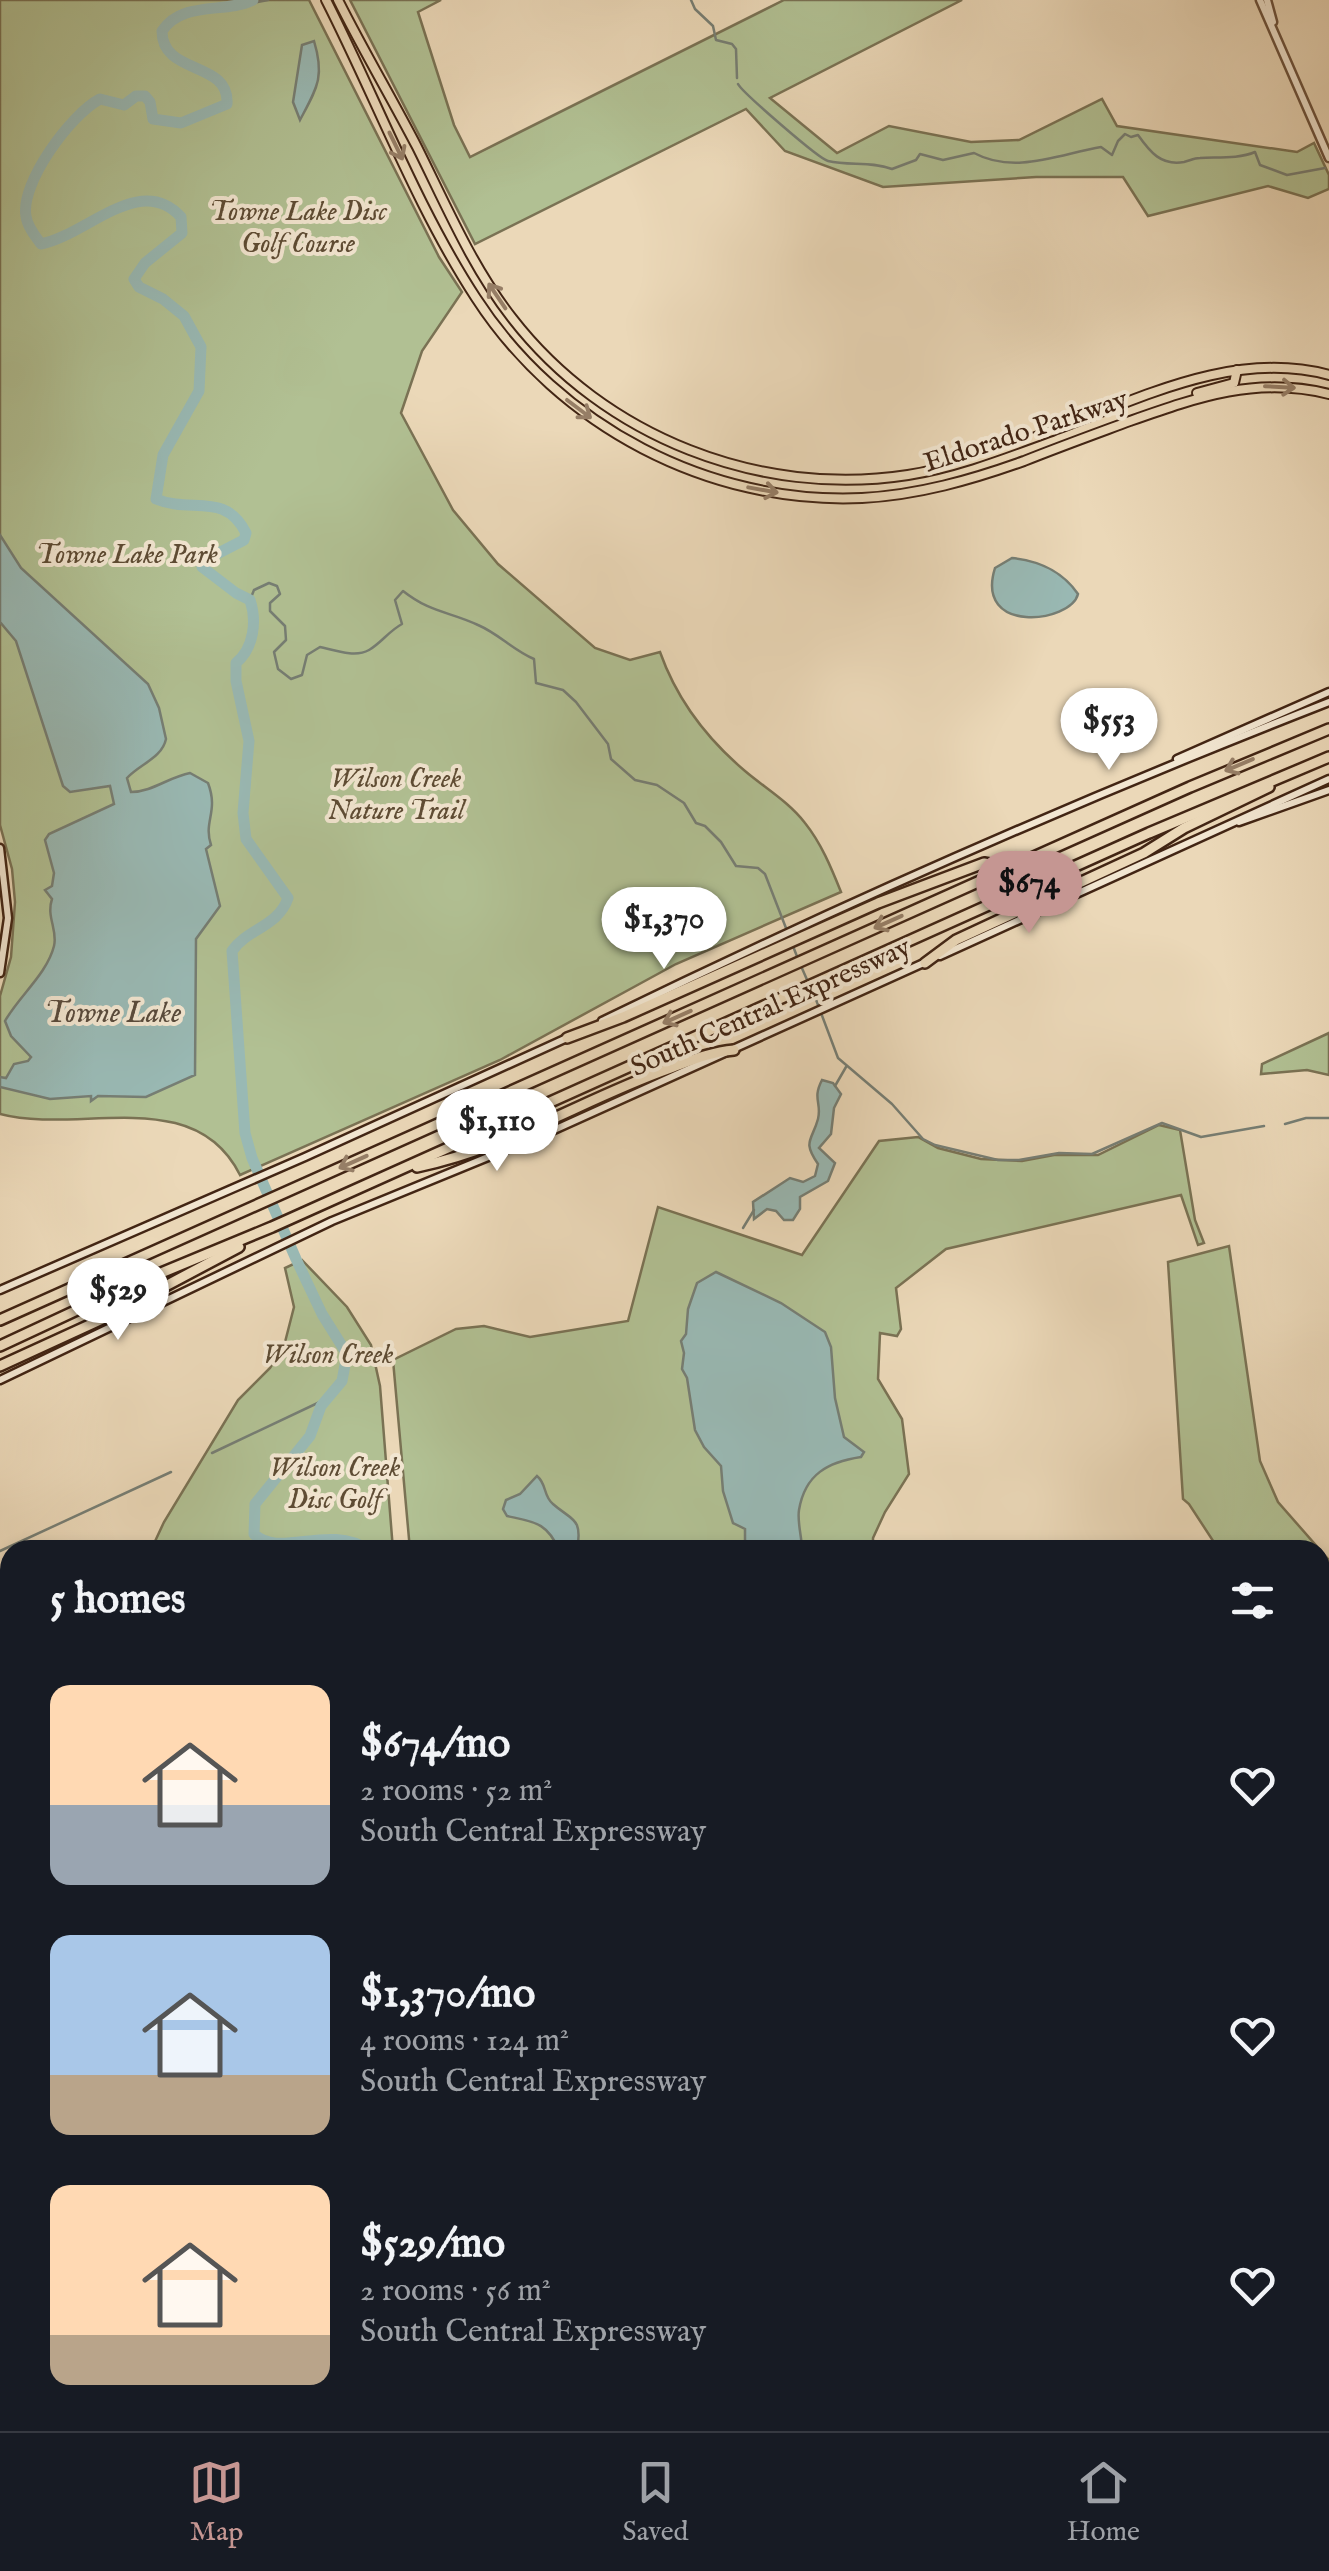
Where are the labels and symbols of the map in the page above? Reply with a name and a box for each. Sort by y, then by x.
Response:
one-way arrow [387,130,406,160]
park label: Towne Lake Disc Golf Course [209,195,387,262]
one-way arrow [486,283,507,310]
one-way arrow [1263,377,1295,396]
street label: Eldorado Parkway [920,382,1133,481]
one-way arrow [566,398,592,420]
one-way arrow [746,481,779,500]
park label: Towne Lake Park [36,538,218,573]
pin: $553 [1050,688,1168,773]
one-way arrow [1224,758,1255,776]
park label: Wilson Creek Nature Trail [327,762,467,829]
pin: $674 [970,851,1088,936]
pin: $1,370 [583,887,745,972]
one-way arrow [873,914,904,932]
street label: South Central Expressway [626,930,917,1086]
water label: Towne Lake [45,995,181,1033]
one-way arrow [662,1009,693,1027]
pin: $1,110 [416,1089,578,1174]
one-way arrow [338,1154,369,1172]
pin: $529 [59,1258,177,1343]
park label: Wilson Creek [262,1338,394,1373]
park label: Wilson Creek Disc Golf [269,1451,401,1518]

